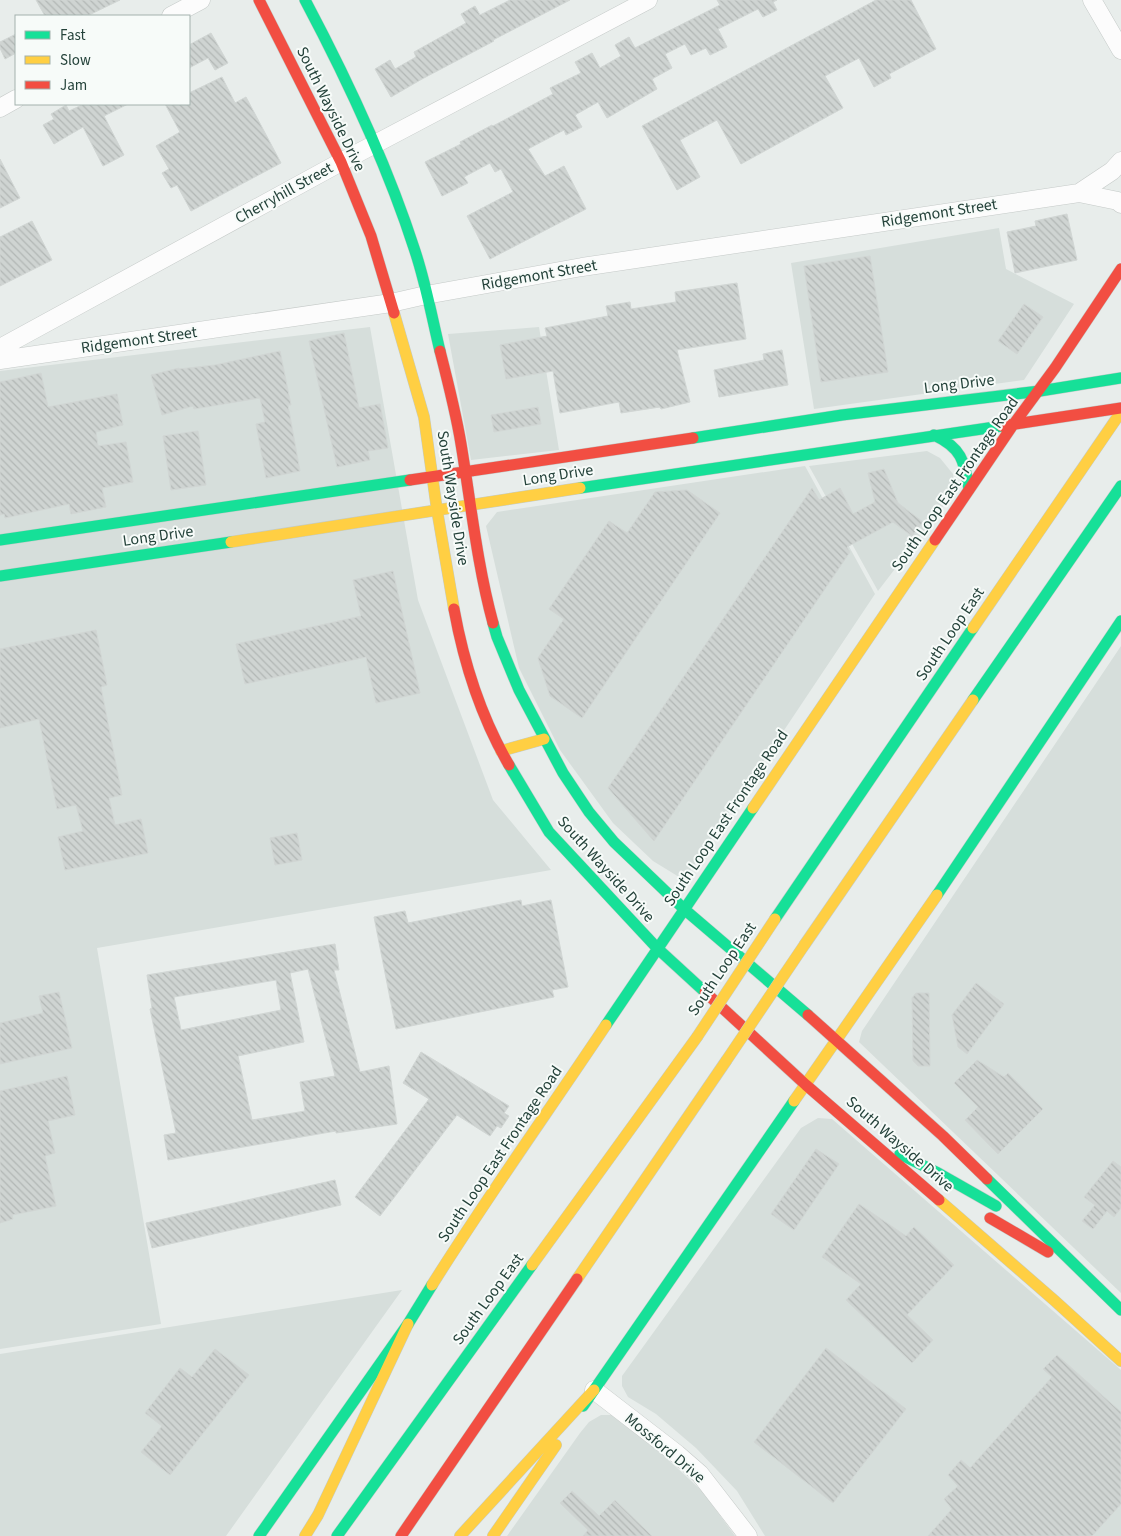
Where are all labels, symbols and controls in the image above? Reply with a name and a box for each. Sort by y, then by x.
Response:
legend [15,15,190,105]
text: Fast [60,25,86,46]
street label: South Wayside Drive [291,43,371,175]
text: Slow [60,50,91,71]
text: Jam [60,75,87,96]
street label: Cherryhill Street [231,157,337,229]
street label: Ridgemont Street [879,193,999,233]
street label: Ridgemont Street [479,254,599,296]
street label: Ridgemont Street [79,321,199,359]
street label: Long Drive [922,369,996,399]
street label: South Loop East Frontage Road [886,392,1024,576]
street label: South Wayside Drive [431,429,475,567]
street label: Long Drive [521,459,595,491]
street label: Long Drive [121,520,195,552]
street label: South Loop East [911,582,990,685]
street label: South Loop East Frontage Road [659,725,793,911]
street label: South Wayside Drive [552,811,660,927]
street label: South Loop East [683,917,762,1020]
street label: South Loop East Frontage Road [433,1061,567,1247]
street label: South Wayside Drive [841,1091,959,1197]
street label: South Loop East [447,1248,529,1349]
street label: Mossford Drive [620,1408,710,1488]

